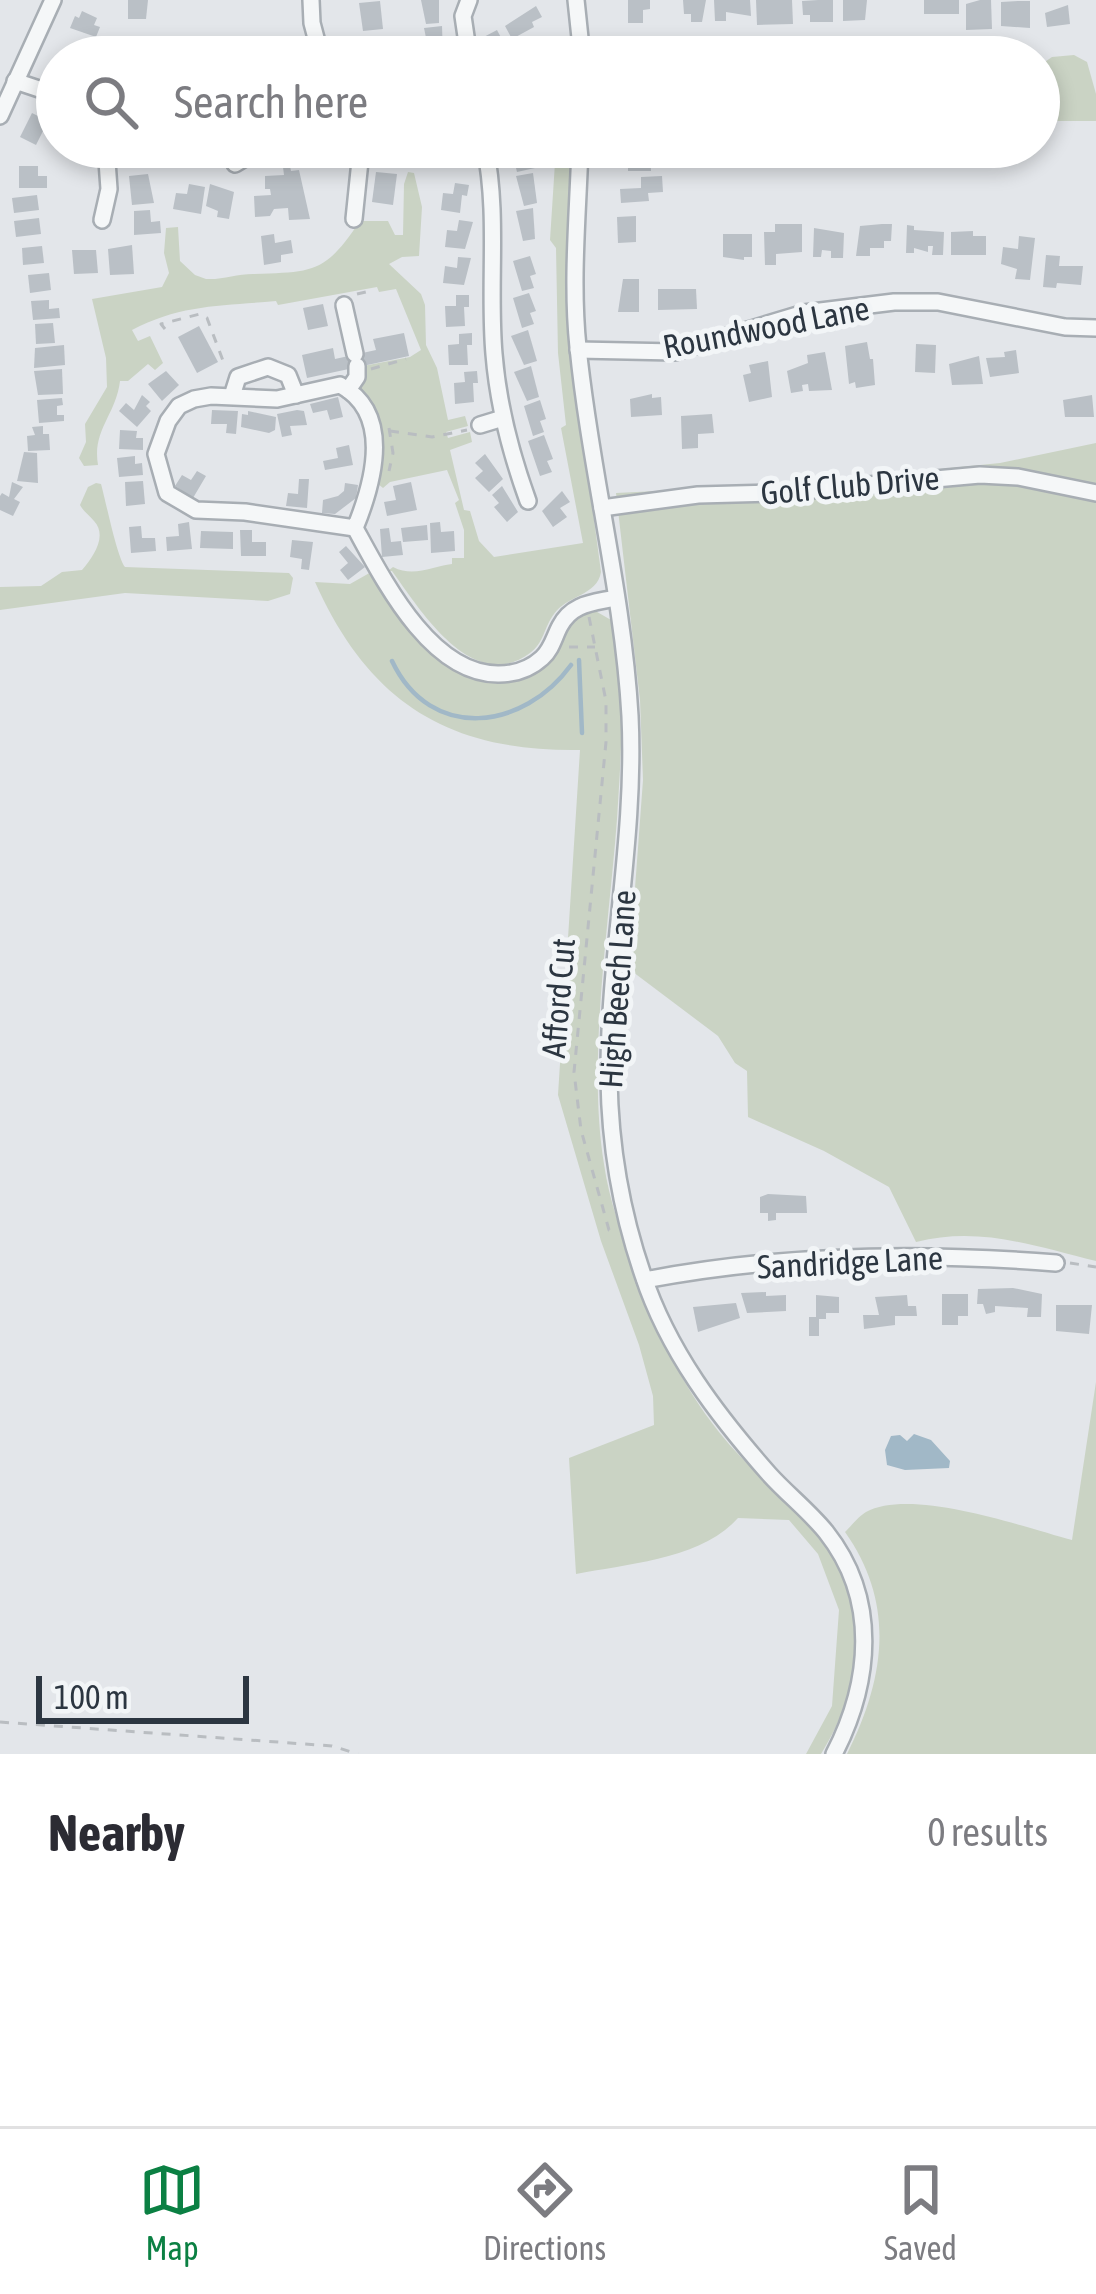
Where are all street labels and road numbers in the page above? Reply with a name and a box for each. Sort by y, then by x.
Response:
street label: Roundwood Lane [660,288,872,366]
street label: Golf Club Drive [759,458,941,512]
street label: High Beech Lane [591,889,643,1089]
street label: Afford Cut [534,937,582,1059]
street label: Sandridge Lane [756,1238,944,1286]

